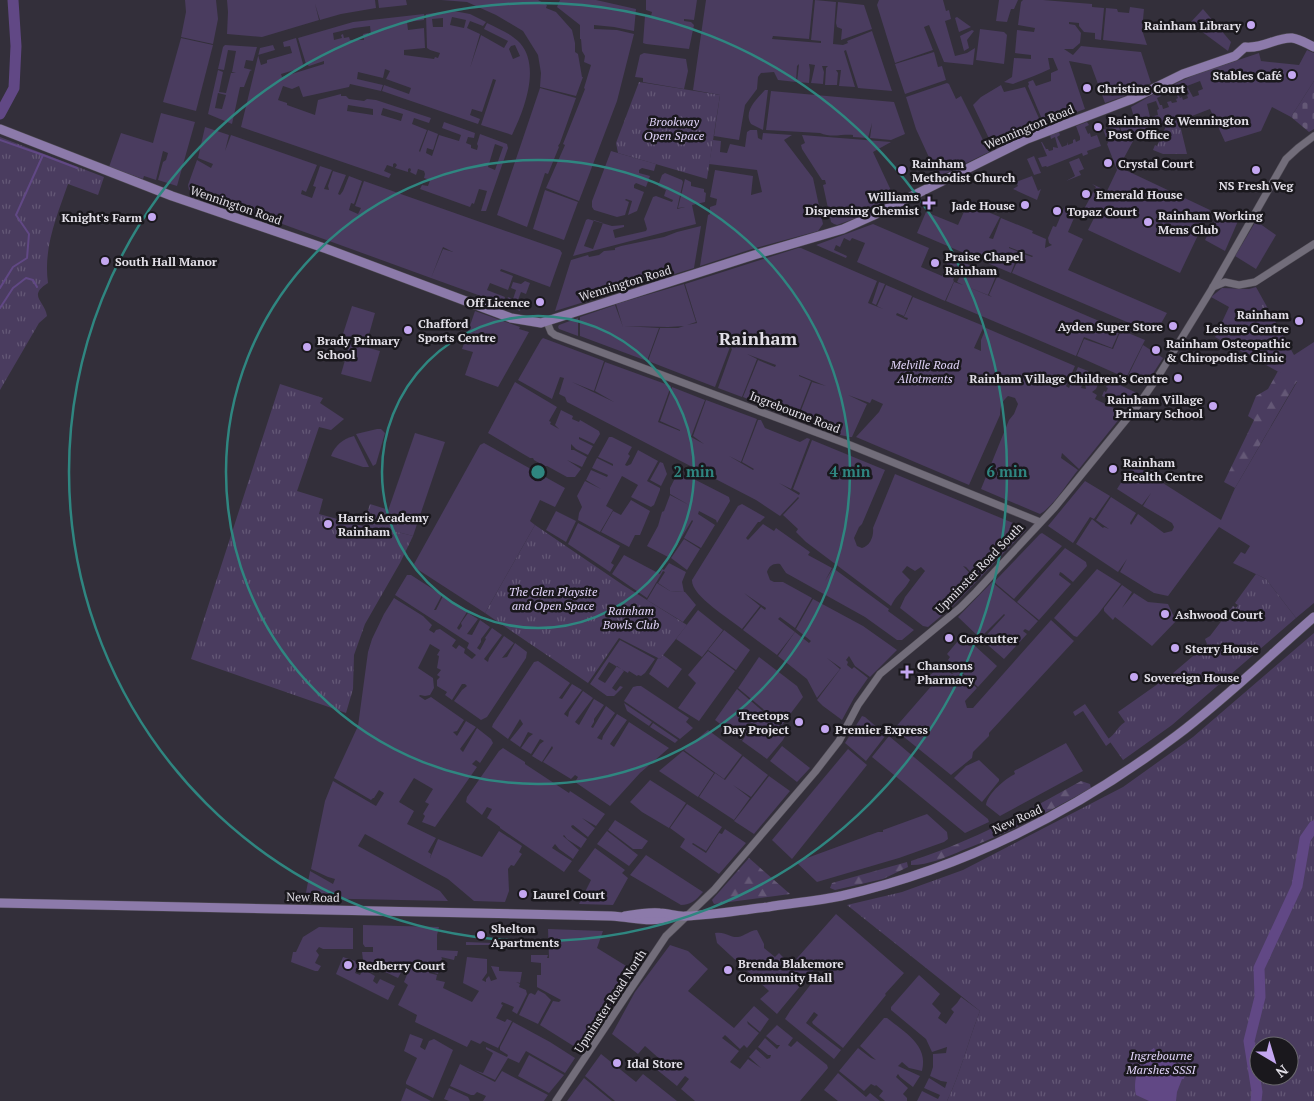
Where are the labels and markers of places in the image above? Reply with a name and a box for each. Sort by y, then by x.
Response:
place label: Rainham Library [1144,18,1242,33]
marker: Rainham Library [1245,19,1257,31]
place label: Stables Café [1212,68,1283,83]
marker: Stables Café [1286,69,1298,81]
place label: Christine Court [1097,81,1186,96]
marker: Christine Court [1081,82,1093,94]
place label: Rainham & Wennington Post Office [1108,113,1249,142]
marker: Rainham & Wennington Post Office [1092,121,1104,133]
place label: Rainham Methodist Church [912,156,1016,185]
place label: Crystal Court [1118,156,1194,171]
marker: Crystal Court [1102,157,1114,169]
marker: Rainham Methodist Church [896,164,908,176]
marker: NS Fresh Veg [1250,164,1262,176]
place label: NS Fresh Veg [1219,178,1293,193]
place label: Emerald House [1096,187,1183,202]
marker: Emerald House [1080,188,1092,200]
place label: Williams Dispensing Chemist [805,189,920,218]
marker: Williams Dispensing Chemist [923,197,935,209]
place label: Jade House [951,198,1016,213]
marker: Jade House [1019,199,1031,211]
place label: Topaz Court [1067,204,1137,219]
marker: Topaz Court [1051,205,1063,217]
place label: Rainham Working Mens Club [1158,208,1263,237]
place label: Knight's Farm [61,210,142,225]
marker: Knight's Farm [146,211,158,223]
marker: Rainham Working Mens Club [1142,216,1154,228]
place label: Praise Chapel Rainham [945,249,1023,278]
place label: South Hall Manor [115,254,218,269]
marker: South Hall Manor [99,255,111,267]
marker: Praise Chapel Rainham [929,257,941,269]
place label: Off Licence [466,295,531,310]
marker: Off Licence [534,296,546,308]
place label: Rainham Leisure Centre [1206,307,1290,336]
marker: Rainham Leisure Centre [1293,315,1305,327]
place label: Chafford Sports Centre [418,316,496,345]
place label: Ayden Super Store [1058,319,1164,334]
marker: Ayden Super Store [1167,320,1179,332]
marker: Chafford Sports Centre [402,324,414,336]
place label: Brady Primary School [317,333,400,362]
place label: Rainham Osteopathic & Chiropodist Clinic [1166,336,1291,365]
marker: Brady Primary School [301,341,313,353]
marker: Rainham Osteopathic & Chiropodist Clinic [1150,344,1162,356]
place label: Rainham Village Children's Centre [969,371,1169,386]
marker: Rainham Village Children's Centre [1172,372,1184,384]
place label: Rainham Village Primary School [1107,392,1204,421]
marker: Rainham Village Primary School [1207,400,1219,412]
place label: Rainham Health Centre [1123,455,1204,484]
centre of rings [529,463,547,481]
marker: Rainham Health Centre [1107,463,1119,475]
place label: Harris Academy Rainham [338,510,429,539]
marker: Harris Academy Rainham [322,518,334,530]
place label: Ashwood Court [1175,607,1263,622]
marker: Ashwood Court [1159,608,1171,620]
place label: Costcutter [959,631,1019,646]
marker: Costcutter [943,632,955,644]
place label: Sterry House [1185,641,1259,656]
marker: Sterry House [1169,642,1181,654]
place label: Chansons Pharmacy [917,658,975,687]
marker: Chansons Pharmacy [901,666,913,678]
place label: Sovereign House [1144,670,1240,685]
marker: Sovereign House [1128,671,1140,683]
place label: Treetops Day Project [723,708,790,737]
marker: Treetops Day Project [793,716,805,728]
place label: Premier Express [835,722,928,737]
marker: Premier Express [819,723,831,735]
place label: Laurel Court [533,887,605,902]
marker: Laurel Court [517,888,529,900]
place label: Shelton Apartments [491,921,560,950]
marker: Shelton Apartments [475,929,487,941]
place label: Brenda Blakemore Community Hall [738,956,844,985]
place label: Redberry Court [358,958,446,973]
marker: Redberry Court [342,959,354,971]
marker: Brenda Blakemore Community Hall [722,964,734,976]
place label: Idal Store [627,1056,683,1071]
marker: Idal Store [611,1057,623,1069]

